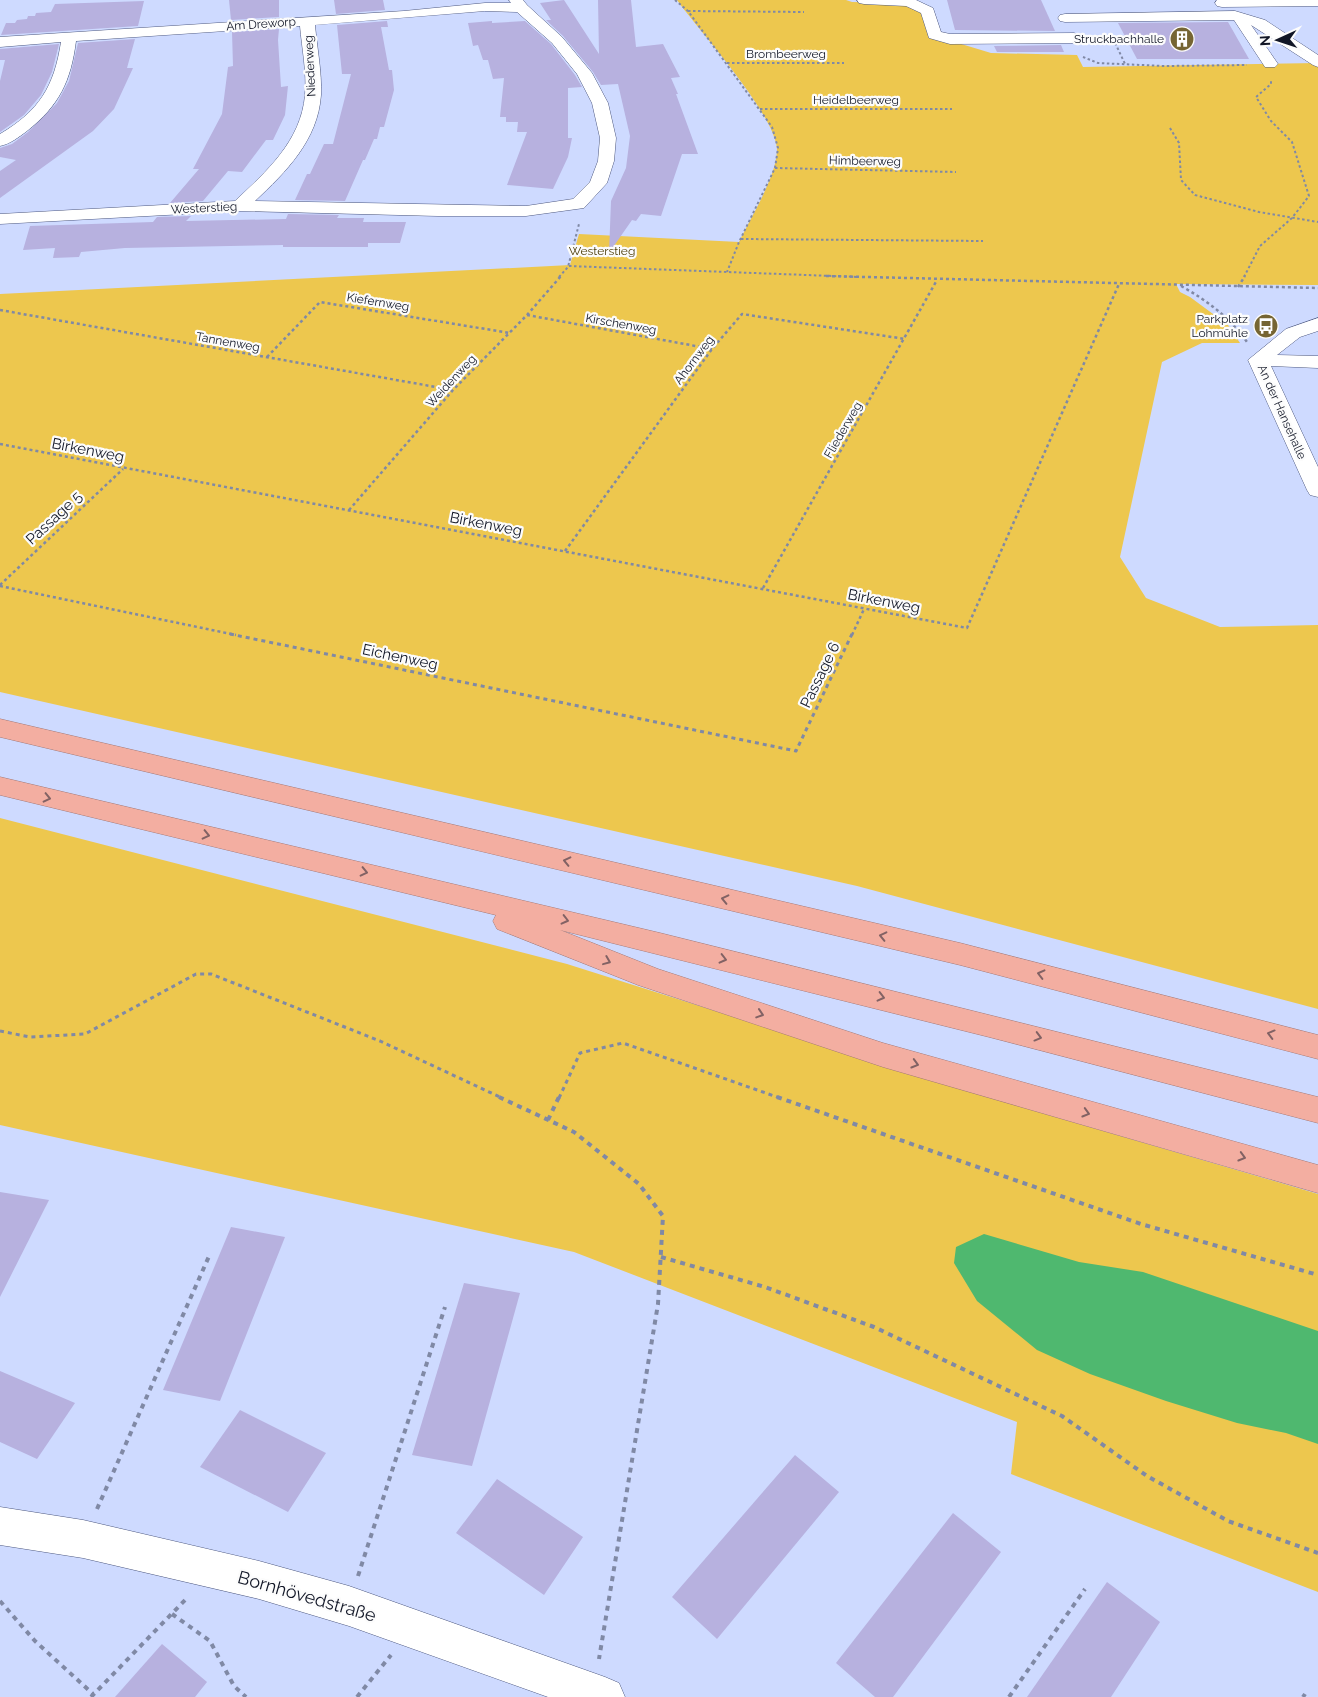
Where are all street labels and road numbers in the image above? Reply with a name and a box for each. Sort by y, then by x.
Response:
street label: Am Dreworp [226,15,296,33]
street label: Niederweg [301,35,319,97]
street label: Brombeerweg [746,47,826,61]
street label: Heidelbeerweg [813,93,899,107]
street label: Himbeerweg [829,153,901,169]
street label: Westerstieg [170,199,238,217]
street label: Kiefernweg [346,290,410,314]
street label: Kirschenweg [584,311,658,337]
street label: Tannenweg [195,330,261,354]
street label: Ahornweg [671,333,717,387]
street label: Weidenweg [423,352,479,410]
street label: An der Hansehalle [1255,363,1309,461]
street label: Fliederweg [821,399,865,461]
street label: Birkenweg [50,434,126,466]
street label: Passage 5 [22,487,86,549]
street label: Birkenweg [448,508,524,540]
street label: Birkenweg [846,585,922,617]
street label: Passage 6 [796,639,844,711]
street label: Eichenweg [361,640,439,674]
street label: Bornhövedstraße [236,1566,379,1626]

